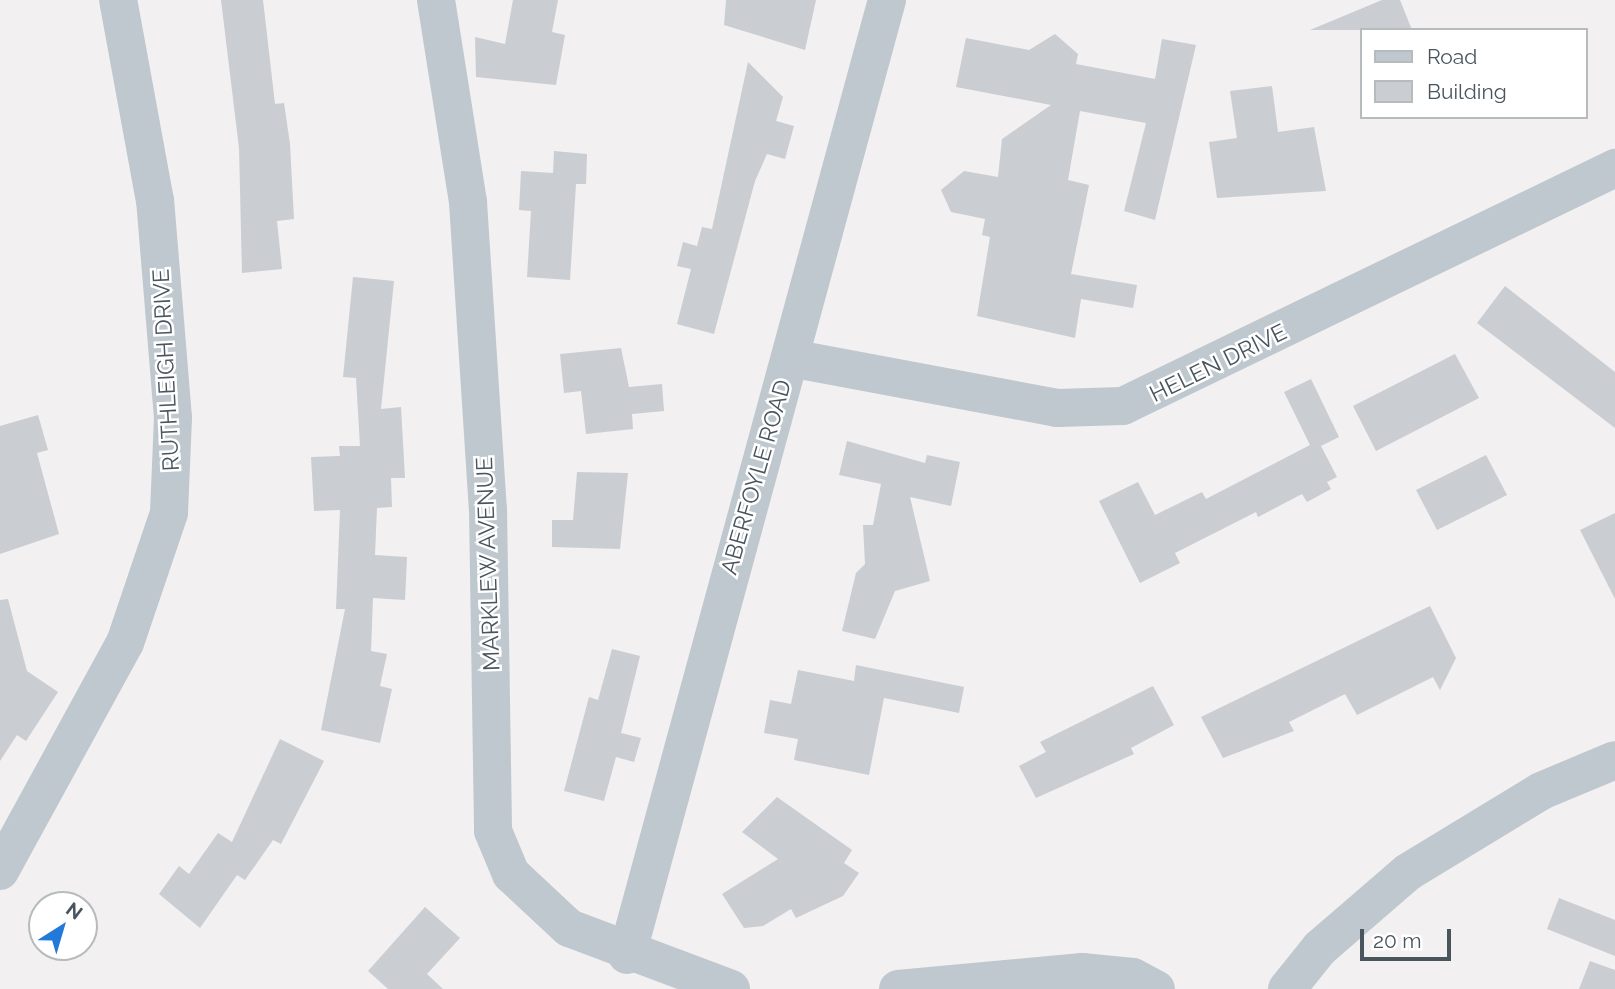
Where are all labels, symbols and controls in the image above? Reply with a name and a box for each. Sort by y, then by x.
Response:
legend [1360,28,1587,119]
text: Road [1427,44,1477,69]
text: Building [1427,79,1507,104]
street label: RUTHLEIGH DRIVE [147,268,185,472]
street label: HELEN DRIVE [1145,318,1291,408]
street label: ABERFOYLE ROAD [715,376,797,578]
street label: MARKLEW AVENUE [470,456,506,672]
north arrow [28,891,98,961]
text: N [62,898,87,924]
scale bar [1363,916,1454,960]
text: 20 m [1373,928,1421,953]

